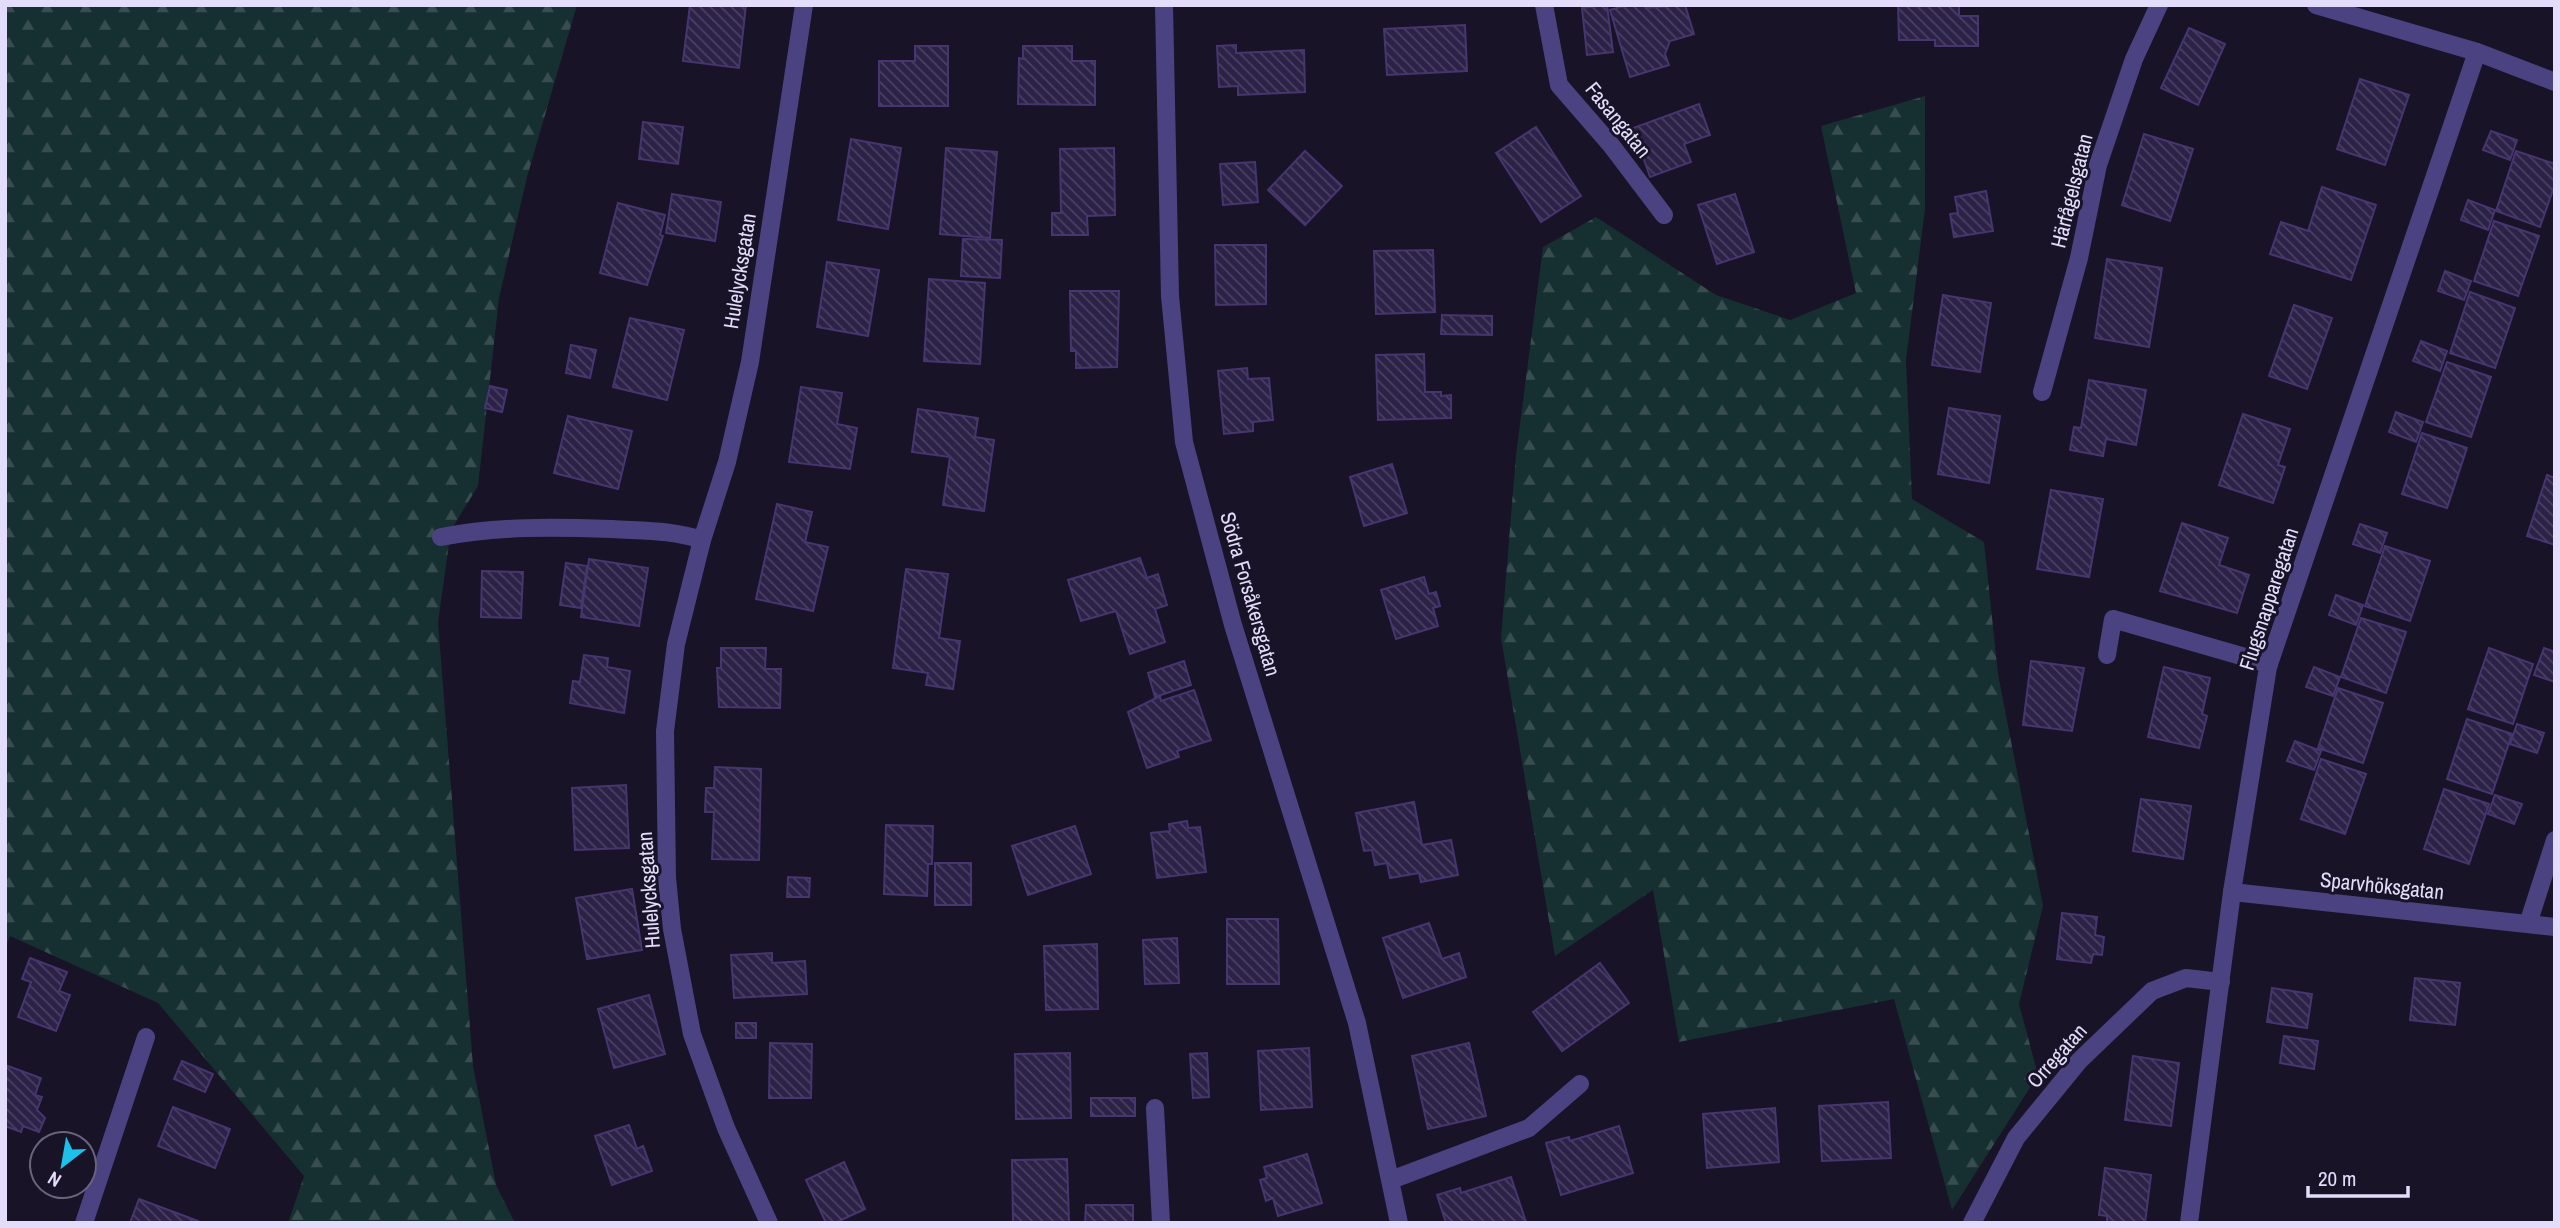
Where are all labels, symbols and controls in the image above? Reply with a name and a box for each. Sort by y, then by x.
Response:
street label: Fasangatan [1579,76,1658,164]
street label: Härfågelsgatan [2043,131,2100,251]
street label: Hulelycksgatan [716,211,763,331]
street label: Södra Forsåkersgatan [1213,508,1288,679]
street label: Flugsnapparegatan [2232,524,2305,674]
street label: Hulelycksgatan [630,831,667,949]
street label: Sparvhöksgatan [2319,865,2445,906]
street label: Orregatan [2020,1017,2093,1094]
north arrow [28,1130,98,1200]
scale bar [2308,1154,2408,1198]
text: 20 m [2318,1164,2356,1193]
text: N [43,1166,66,1194]

